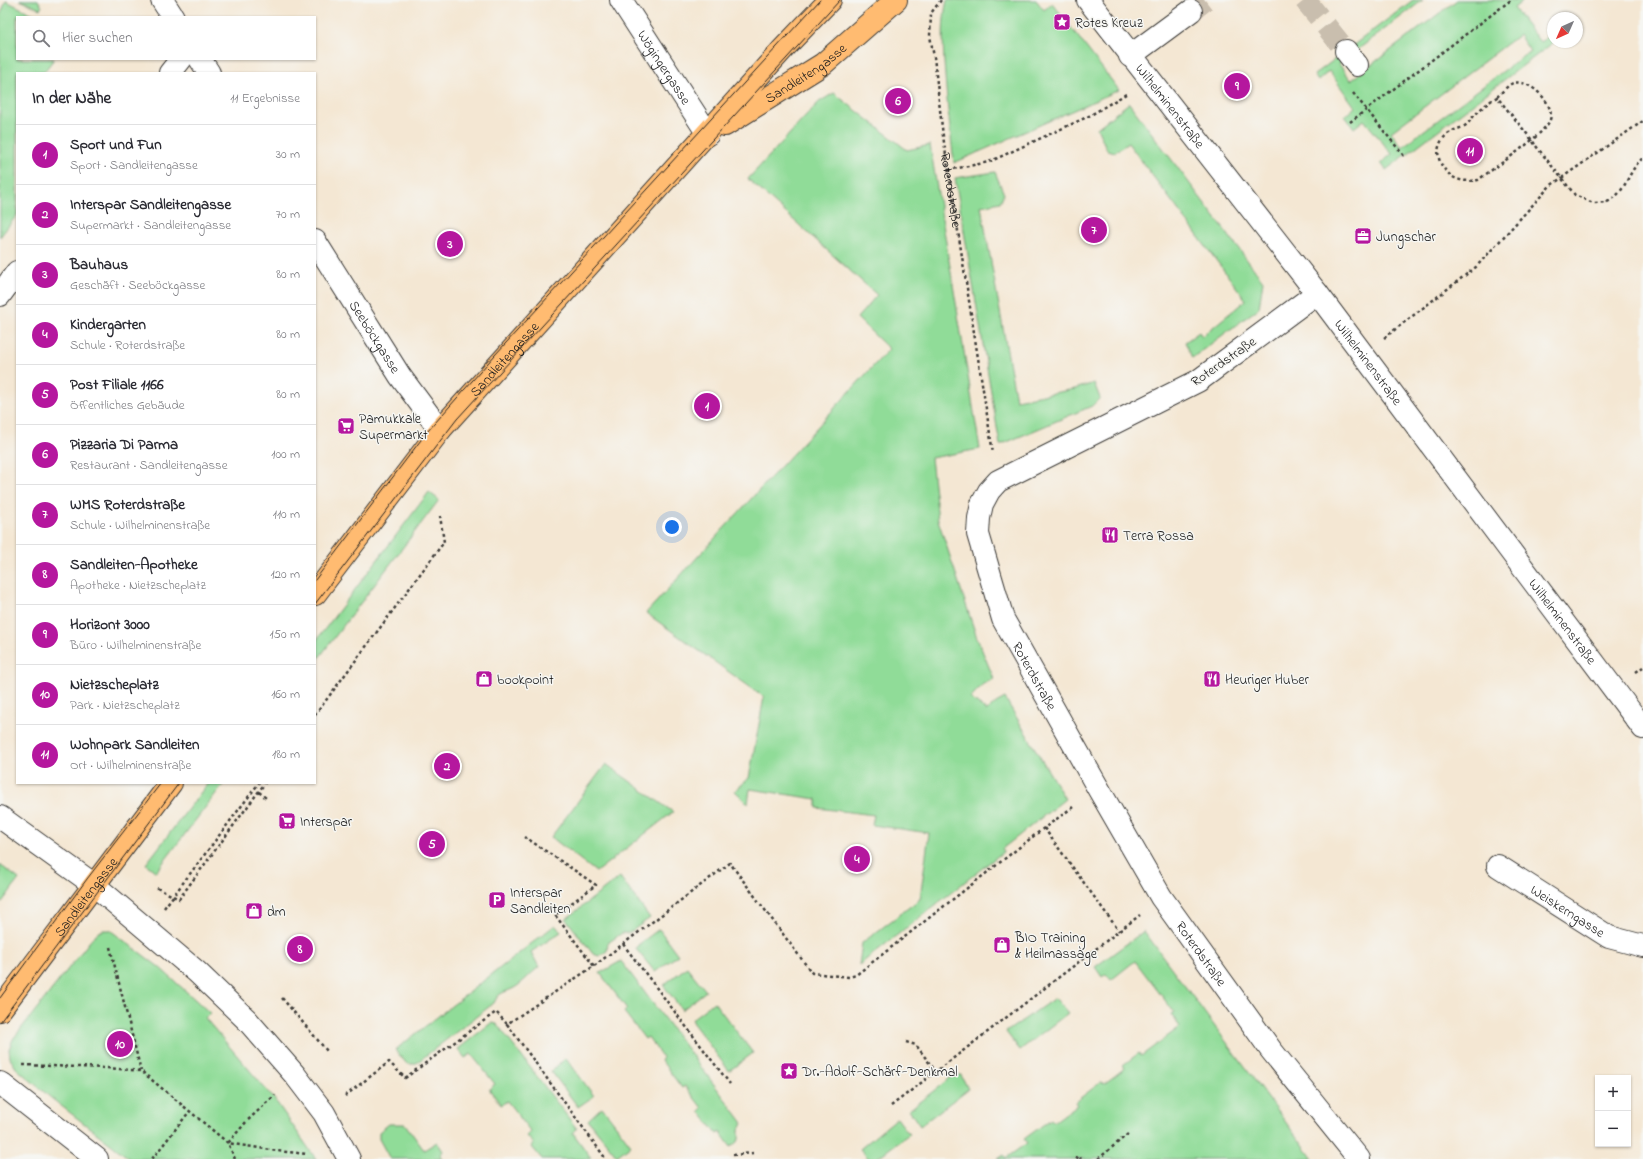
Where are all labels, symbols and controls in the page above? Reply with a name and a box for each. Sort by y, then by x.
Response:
place icon: Rotes Kreuz [1052,12,1072,32]
north arrow [1547,12,1583,48]
place label: Rotes Kreuz [1075,13,1143,34]
search box [16,16,316,60]
street label: Wögingergasse [631,26,696,110]
icon: search [30,27,52,49]
text: Hier suchen [62,27,133,49]
street label: Sandleitengasse [761,38,853,110]
street label: Wilhelminenstraße [1129,60,1210,154]
pin: 9 [1224,71,1250,101]
text: In der Nähe [32,86,111,111]
pin: 6 [885,86,911,116]
text: 11 Ergebnisse [230,89,300,108]
text: Sport und Fun [70,134,162,156]
pin: 11 [1457,136,1483,166]
text: 1 [43,145,47,164]
text: 30 m [276,145,300,164]
street label: Roterdstraße [934,151,966,230]
text: Sport · Sandleitengasse [70,156,198,175]
text: Interspar Sandleitengasse [70,194,231,216]
text: 2 [42,205,48,224]
text: 70 m [276,205,300,224]
pin: 7 [1081,215,1107,245]
text: Supermarkt · Sandleitengasse [70,216,231,235]
office icon: Jungschar [1353,226,1373,246]
place label: Jungschar [1376,227,1437,249]
pin: 3 [437,229,463,259]
text: Bauhaus [70,254,128,276]
text: 3 [42,265,48,284]
text: 80 m [276,265,300,284]
text: Geschäft · Seeböckgasse [70,276,205,295]
street label: Seeböckgasse [343,297,405,379]
text: Kindergarten [70,314,146,336]
street label: Wilhelminenstraße [1328,315,1407,411]
street label: Sandleitengasse [466,317,545,402]
text: 4 [42,325,48,344]
text: 80 m [276,325,300,344]
street label: Roterdstraße [1187,332,1261,392]
text: Schule · Roterdstraße [70,336,185,355]
text: Post Filiale 1166 [70,374,163,396]
text: 5 [41,385,49,404]
text: 80 m [276,385,300,404]
pin: 1 [694,391,720,421]
text: Öffentliches Gebäude [70,396,185,415]
place label: Pamukkale Supermarkt [359,409,428,446]
supermarket icon: Pamukkale Supermarkt [336,416,356,436]
text: Pizzaria Di Parma [70,434,178,456]
text: 6 [42,445,48,464]
text: 100 m [271,445,300,464]
text: Restaurant · Sandleitengasse [70,456,227,475]
text: WMS Roterdstraße [70,494,185,516]
text: 7 [42,505,48,524]
text: 110 m [273,505,300,524]
text: Schule · Wilhelminenstraße [70,516,210,535]
your location [662,517,682,537]
restaurant icon: Terra Rossa [1100,525,1120,545]
place label: Terra Rossa [1123,526,1194,547]
text: Sandleiten-Apotheke [70,554,198,576]
text: 8 [43,565,47,584]
text: 120 m [270,565,300,584]
street label: Wilhelminenstraße [1523,575,1601,670]
text: Apotheke · Nietzscheplatz [70,576,206,595]
text: Horizont 3000 [70,614,150,636]
text: 9 [43,625,47,644]
text: 150 m [269,625,300,644]
text: Büro · Wilhelminenstraße [70,636,201,655]
street label: Roterdstraße [1006,638,1062,715]
shop icon: bookpoint [474,669,494,689]
restaurant icon: Heuriger Huber [1202,669,1222,689]
place label: bookpoint [497,670,554,691]
place label: Heuriger Huber [1225,670,1309,692]
text: Nietzscheplatz [70,674,159,696]
text: 10 [40,685,50,704]
text: 160 m [271,685,300,704]
text: Park · Nietzscheplatz [70,696,180,715]
text: Wohnpark Sandleiten [70,734,199,756]
text: 11 [41,745,49,764]
text: 180 m [272,745,300,764]
pin: 2 [434,751,460,781]
text: Ort · Wilhelminenstraße [70,756,191,775]
supermarket icon: Interspar [277,811,297,831]
place label: Interspar [300,812,353,833]
pin: 5 [419,829,445,859]
pin: 4 [844,844,870,874]
street label: Sandleitengasse [50,853,124,942]
street label: Weiskerngasse [1526,880,1609,944]
place label: Interspar Sandleiten [510,883,570,920]
parking icon: Interspar Sandleiten [487,890,507,910]
shop icon: dm [244,901,264,921]
place label: dm [267,902,286,923]
street label: Roterdstraße [1170,917,1231,992]
place label: BIO Training & Heilmassage [1014,928,1098,966]
pin: 8 [287,934,313,964]
shop icon: BIO Training & Heilmassage [992,935,1012,955]
pin: 10 [107,1029,133,1059]
place icon: Dr.-Adolf-Schärf-Denkmal [779,1061,799,1081]
place label: Dr.-Adolf-Schärf-Denkmal [801,1062,958,1083]
map controls [1595,1075,1631,1147]
button: + [1595,1075,1631,1111]
button: − [1595,1111,1631,1147]

